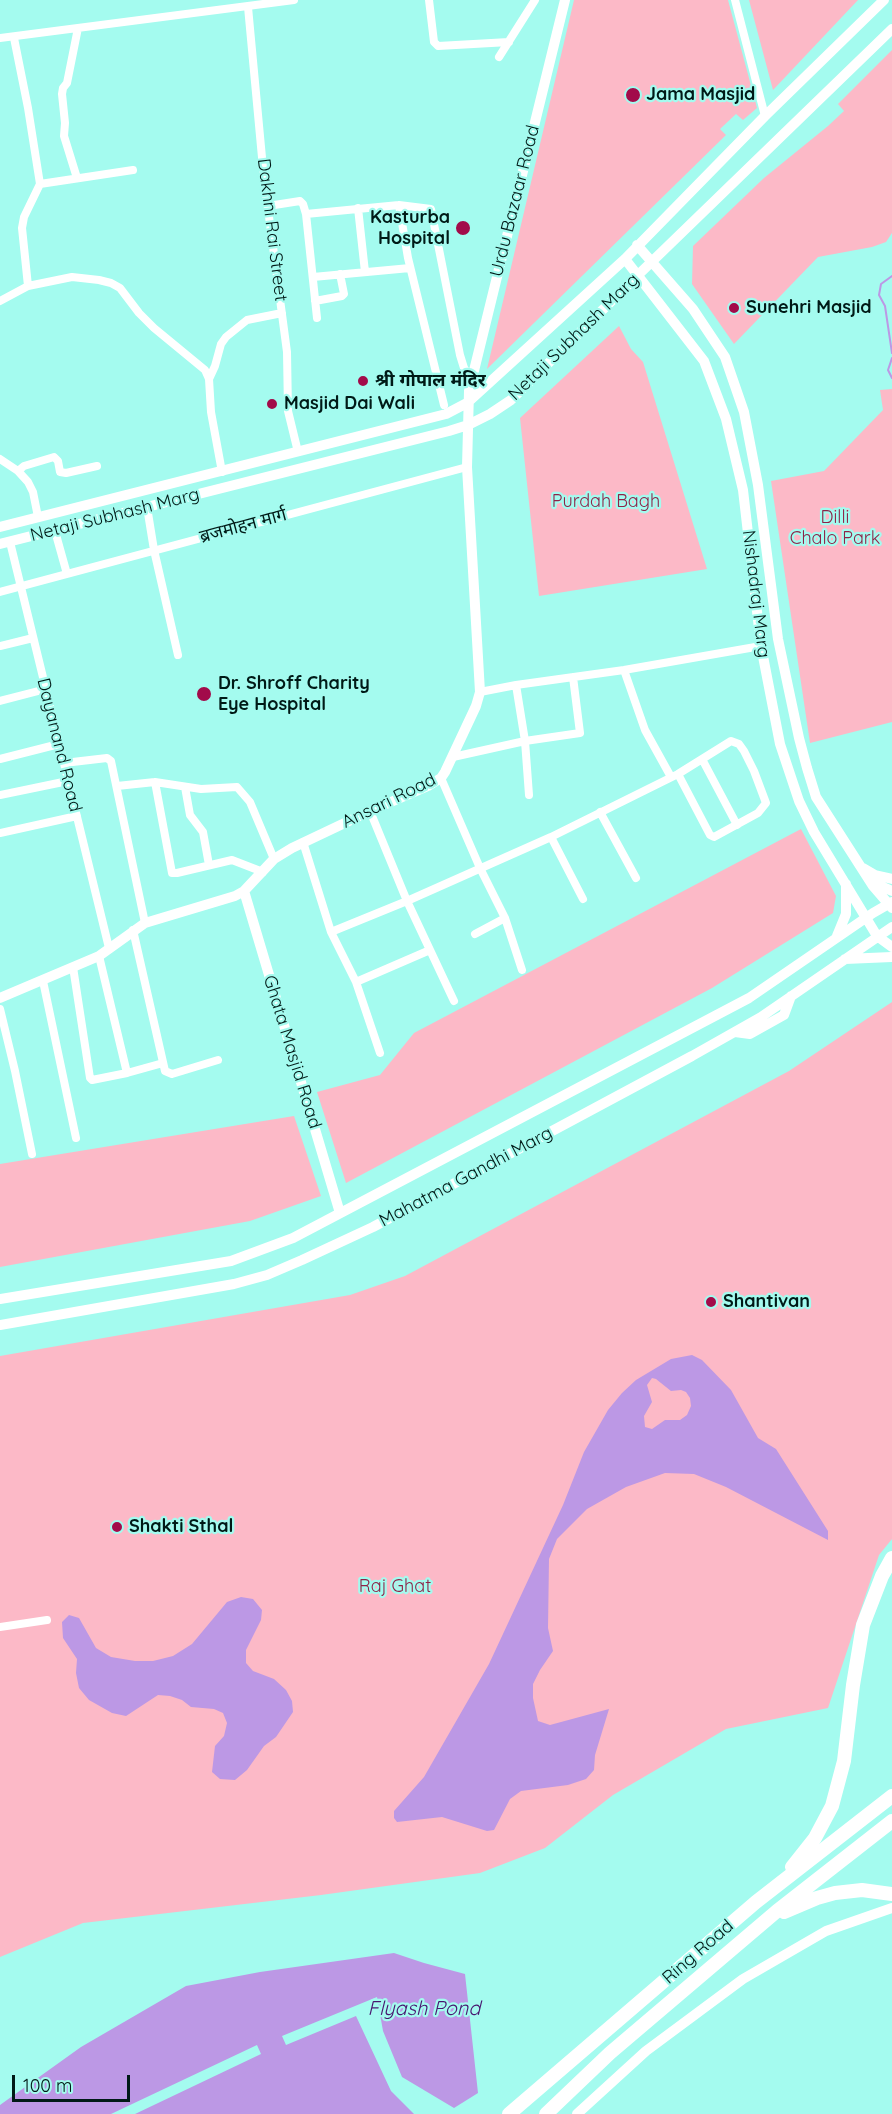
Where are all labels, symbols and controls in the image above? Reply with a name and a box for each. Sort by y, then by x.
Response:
place label: Jama Masjid [646,84,755,106]
marker: Jama Masjid [624,86,642,104]
street label: Urdu Bazaar Road [486,123,544,279]
street label: Dakhni Rai Street [253,157,291,303]
place label: Kasturba Hospital [370,207,450,250]
marker: Kasturba Hospital [454,219,472,237]
street label: Netaji Subhash Marg [504,269,644,405]
place label: Sunehri Masjid [746,297,872,319]
marker: Sunehri Masjid [727,301,741,315]
place label: श्री गोपाल मंदिर [375,370,486,392]
marker: श्री गोपाल मंदिर [356,374,370,388]
place label: Masjid Dai Wali [284,393,415,415]
marker: Masjid Dai Wali [265,397,279,411]
street label: Netaji Subhash Marg [28,484,202,546]
park label: Purdah Bagh [552,491,660,513]
street label: ब्रजमोहन मार्ग [197,504,289,548]
park label: Dilli Chalo Park [790,507,880,550]
street label: Nishadraj Marg [737,529,775,659]
place label: Dr. Shroff Charity Eye Hospital [218,673,370,716]
street label: Dayanand Road [32,676,86,814]
marker: Dr. Shroff Charity Eye Hospital [195,685,213,703]
street label: Ansari Road [338,769,440,833]
street label: Ghata Masjid Road [258,973,326,1131]
street label: Mahatma Gandhi Marg [376,1122,556,1232]
place label: Shantivan [723,1291,810,1313]
marker: Shantivan [704,1295,718,1309]
place label: Shakti Sthal [129,1516,233,1538]
marker: Shakti Sthal [110,1520,124,1534]
park label: Raj Ghat [359,1576,431,1598]
street label: Ring Road [658,1915,738,1989]
water label: Flyash Pond [368,1997,480,2021]
scale bar [15,2063,134,2101]
text: 100 m [23,2074,72,2097]

